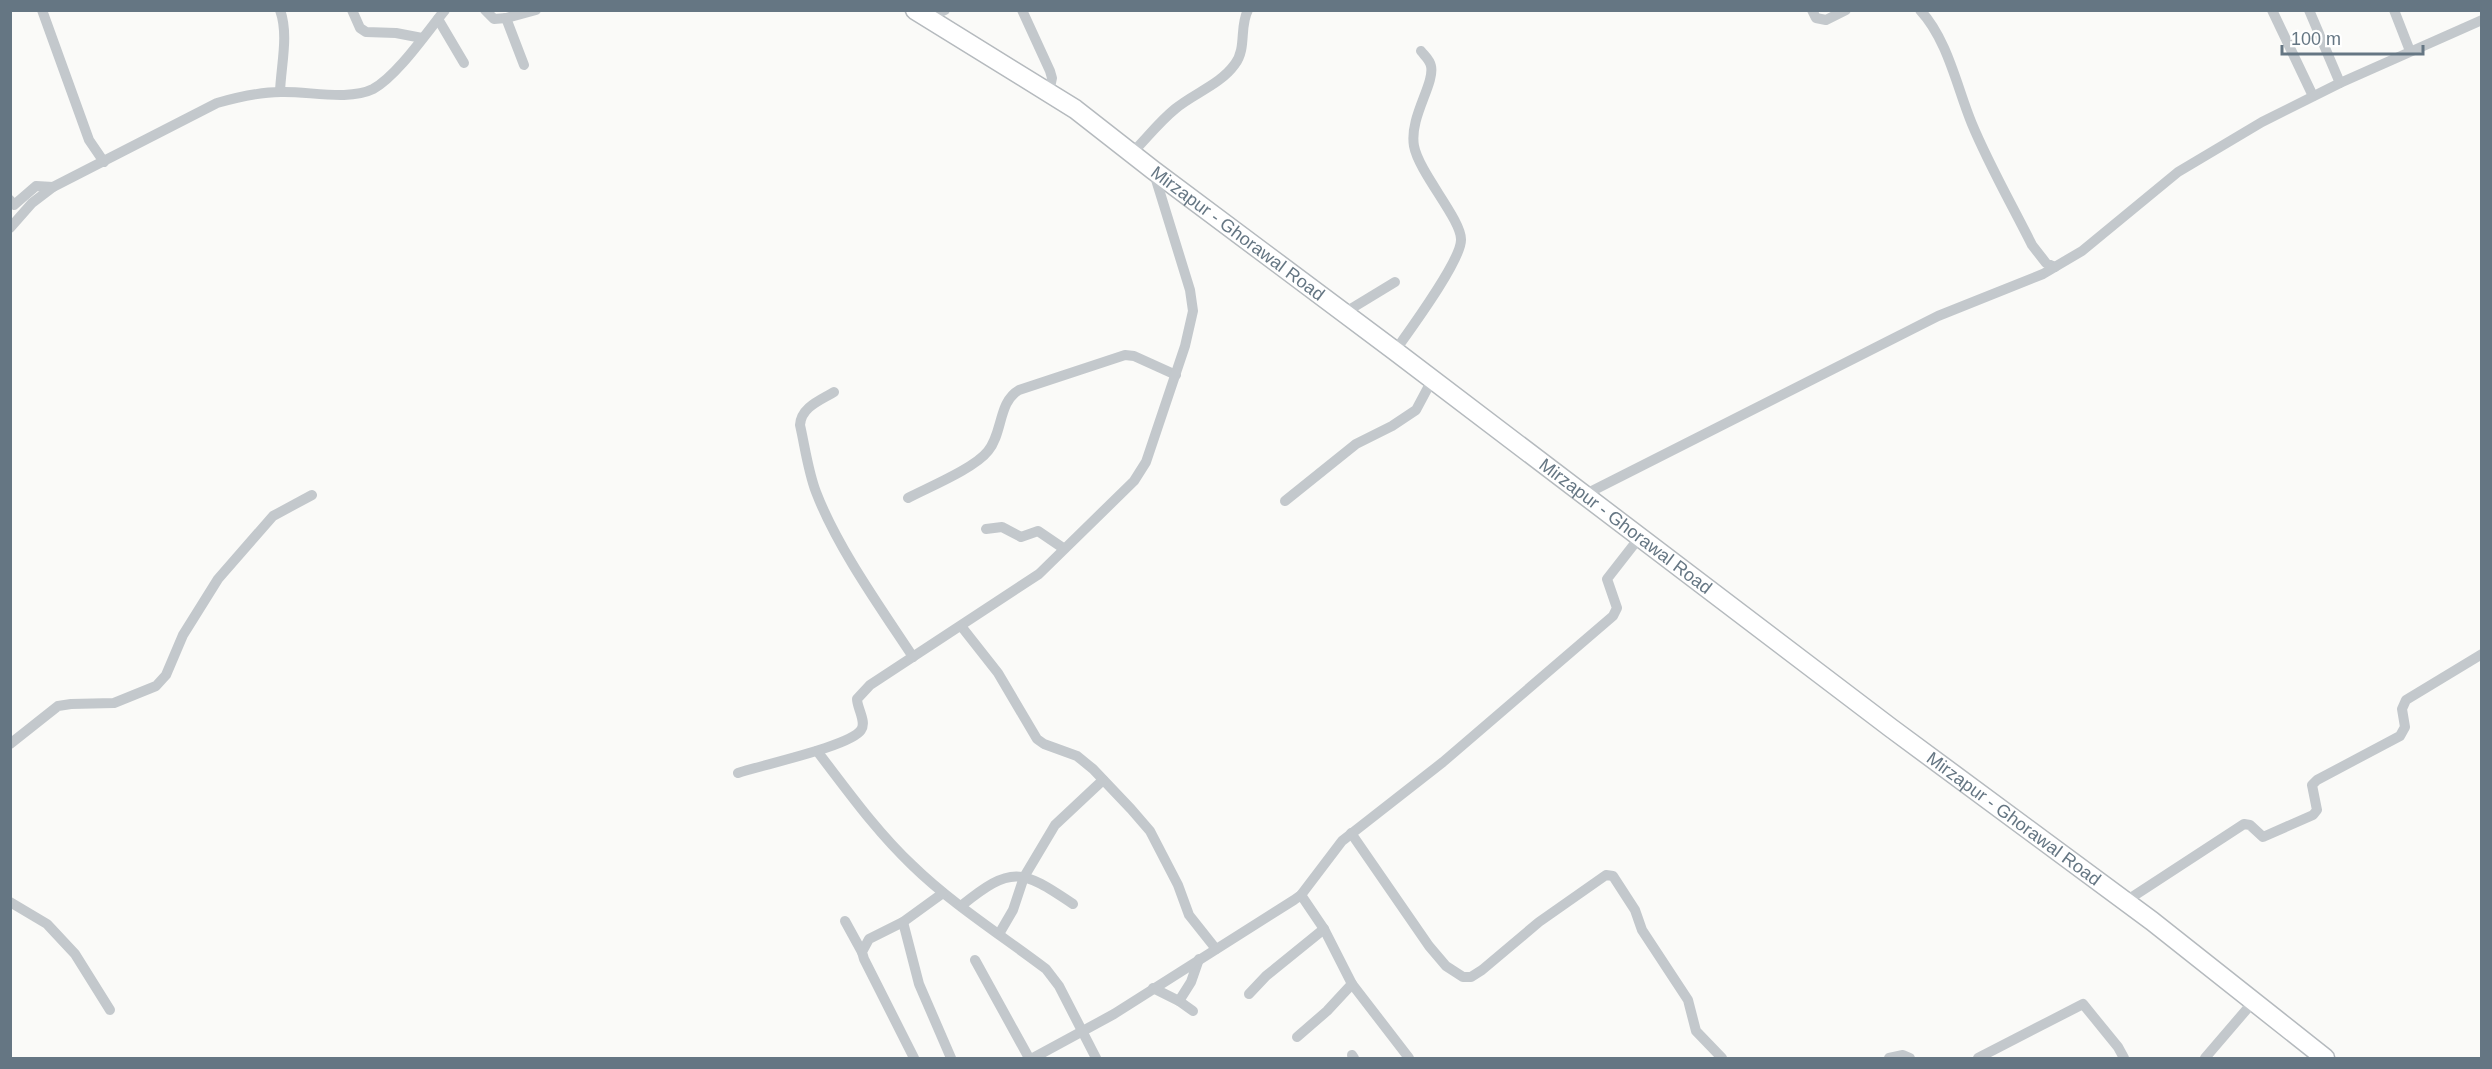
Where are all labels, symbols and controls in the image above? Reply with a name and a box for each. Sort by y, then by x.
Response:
scale bar [2282,18,2423,56]
text: 100 m [2291,29,2341,49]
street label: Mirzapur - Ghorawal Road [1147,162,1328,305]
street label: Mirzapur - Ghorawal Road [1535,454,1716,598]
street label: Mirzapur - Ghorawal Road [1923,748,2105,890]

